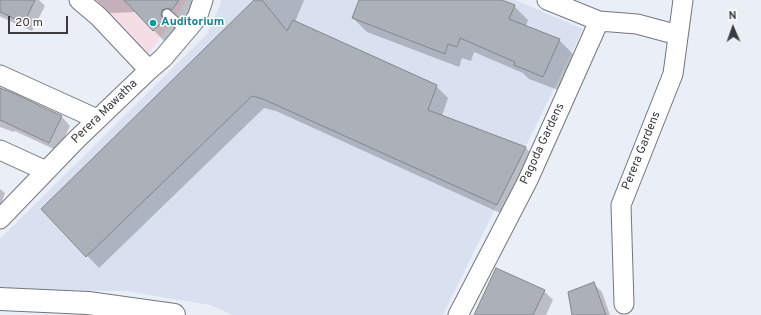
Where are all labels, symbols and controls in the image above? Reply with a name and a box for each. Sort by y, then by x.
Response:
scale bar [10,8,70,34]
north arrow [713,8,753,48]
text: N [728,9,737,23]
text: 20 m [15,15,43,31]
place label: Auditorium [161,16,224,30]
marker: Auditorium [148,18,158,28]
street label: Perera Mawatha [69,77,141,147]
street label: Pagoda Gardens [518,101,568,187]
street label: Perera Gardens [620,110,664,192]

